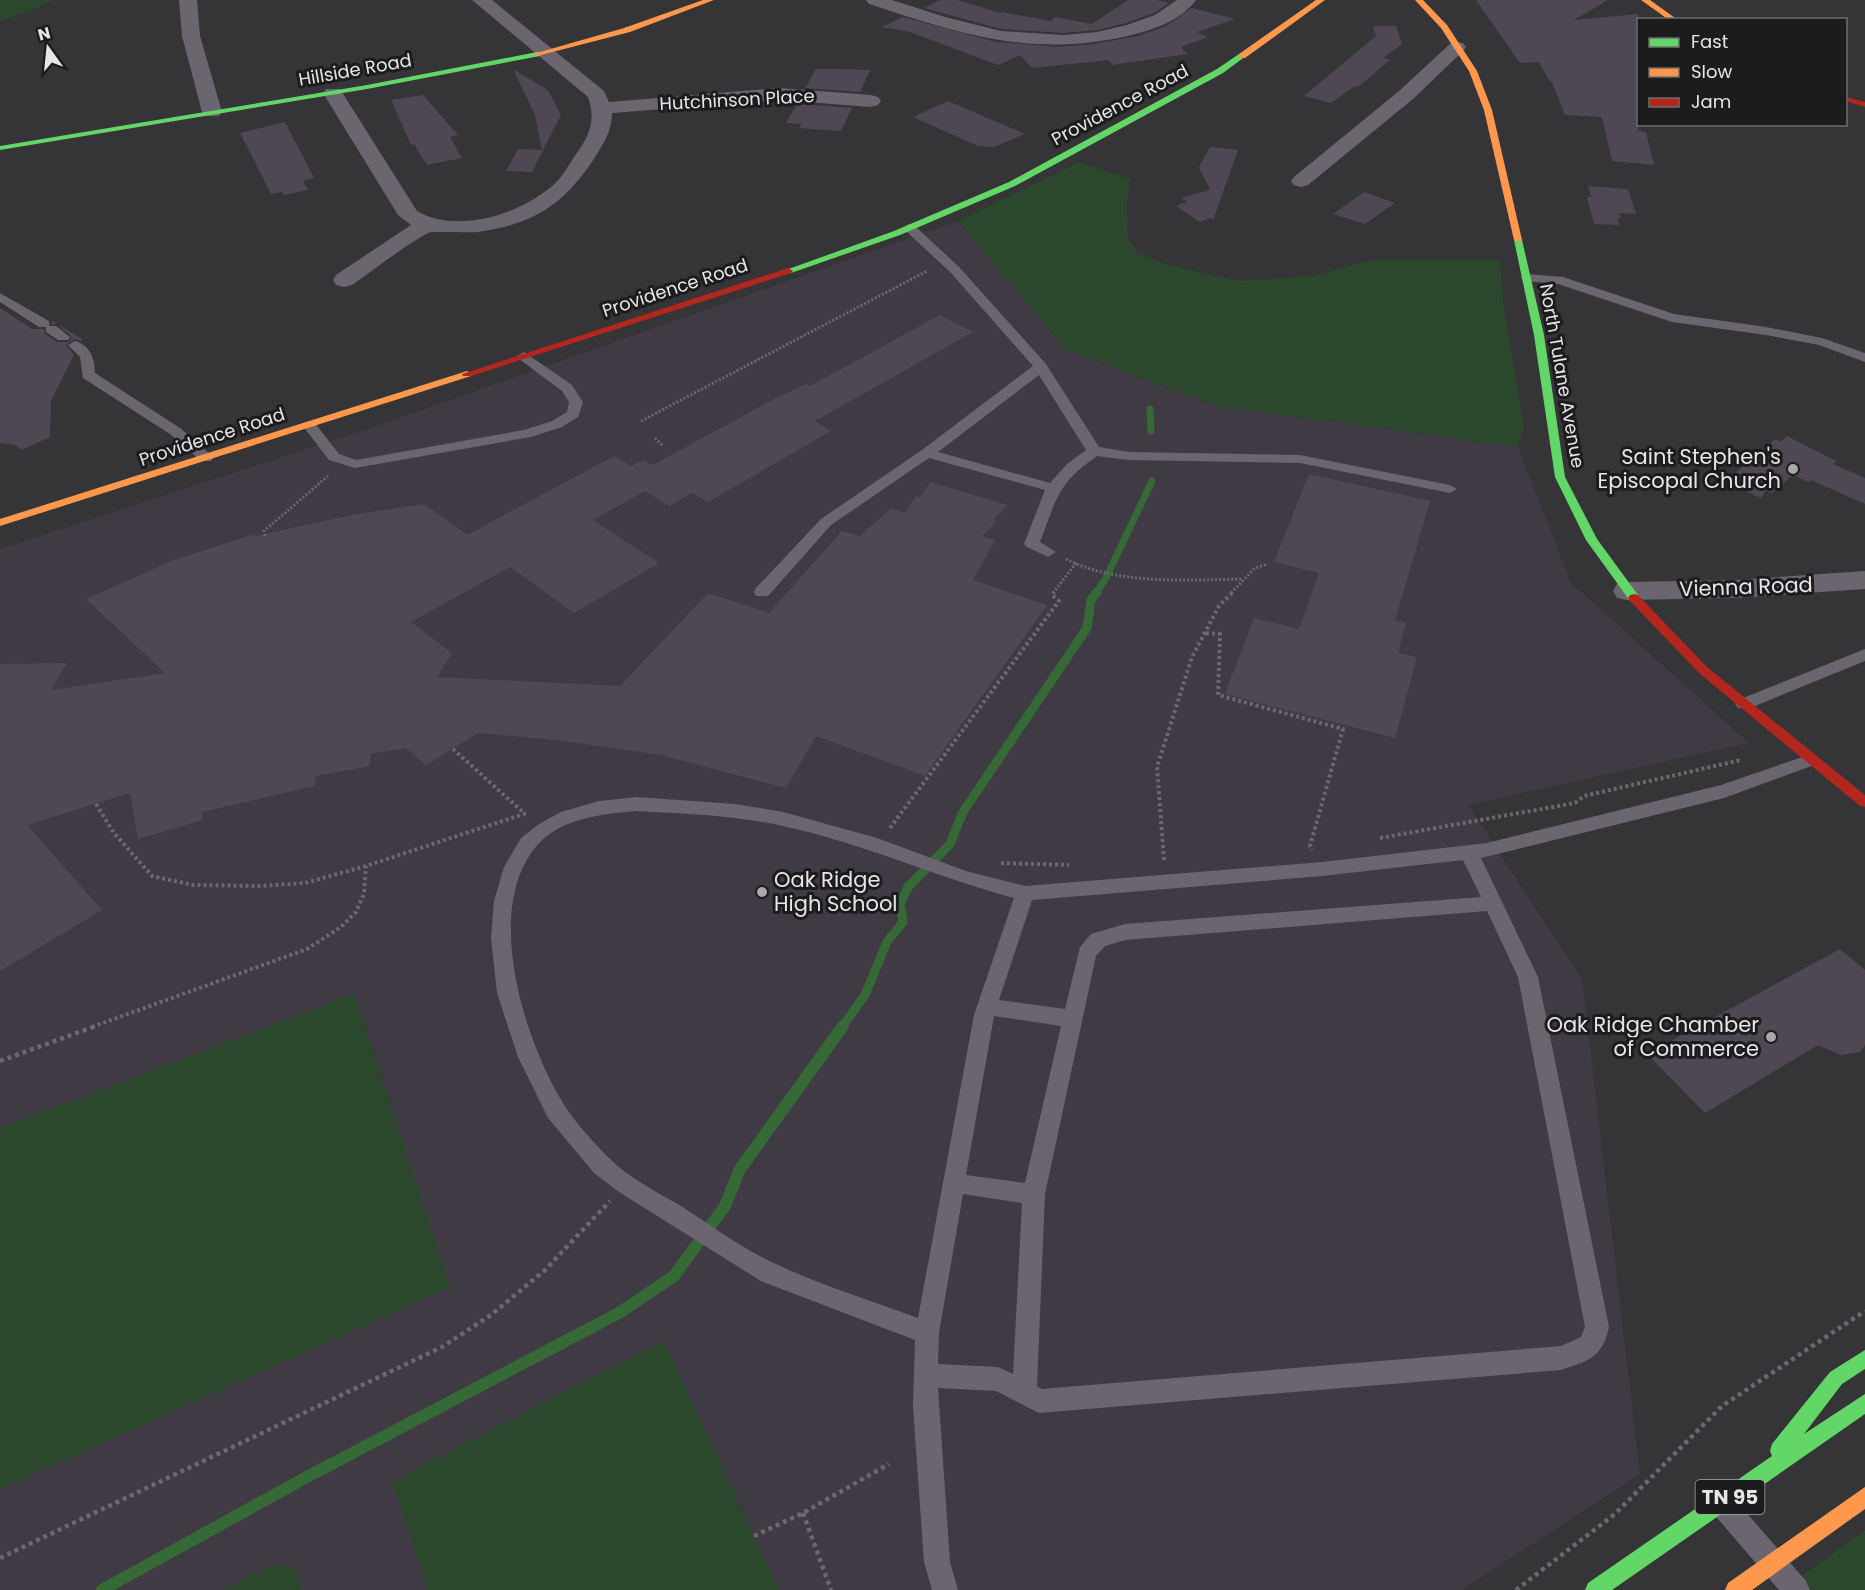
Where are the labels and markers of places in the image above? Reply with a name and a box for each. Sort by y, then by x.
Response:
place label: Saint Stephen's Episcopal Church [1597,442,1781,495]
marker: Saint Stephen's Episcopal Church [1786,462,1800,476]
place label: Oak Ridge High School [774,865,898,918]
marker: Oak Ridge High School [755,885,769,899]
place label: Oak Ridge Chamber of Commerce [1546,1010,1759,1063]
marker: Oak Ridge Chamber of Commerce [1764,1030,1778,1044]

